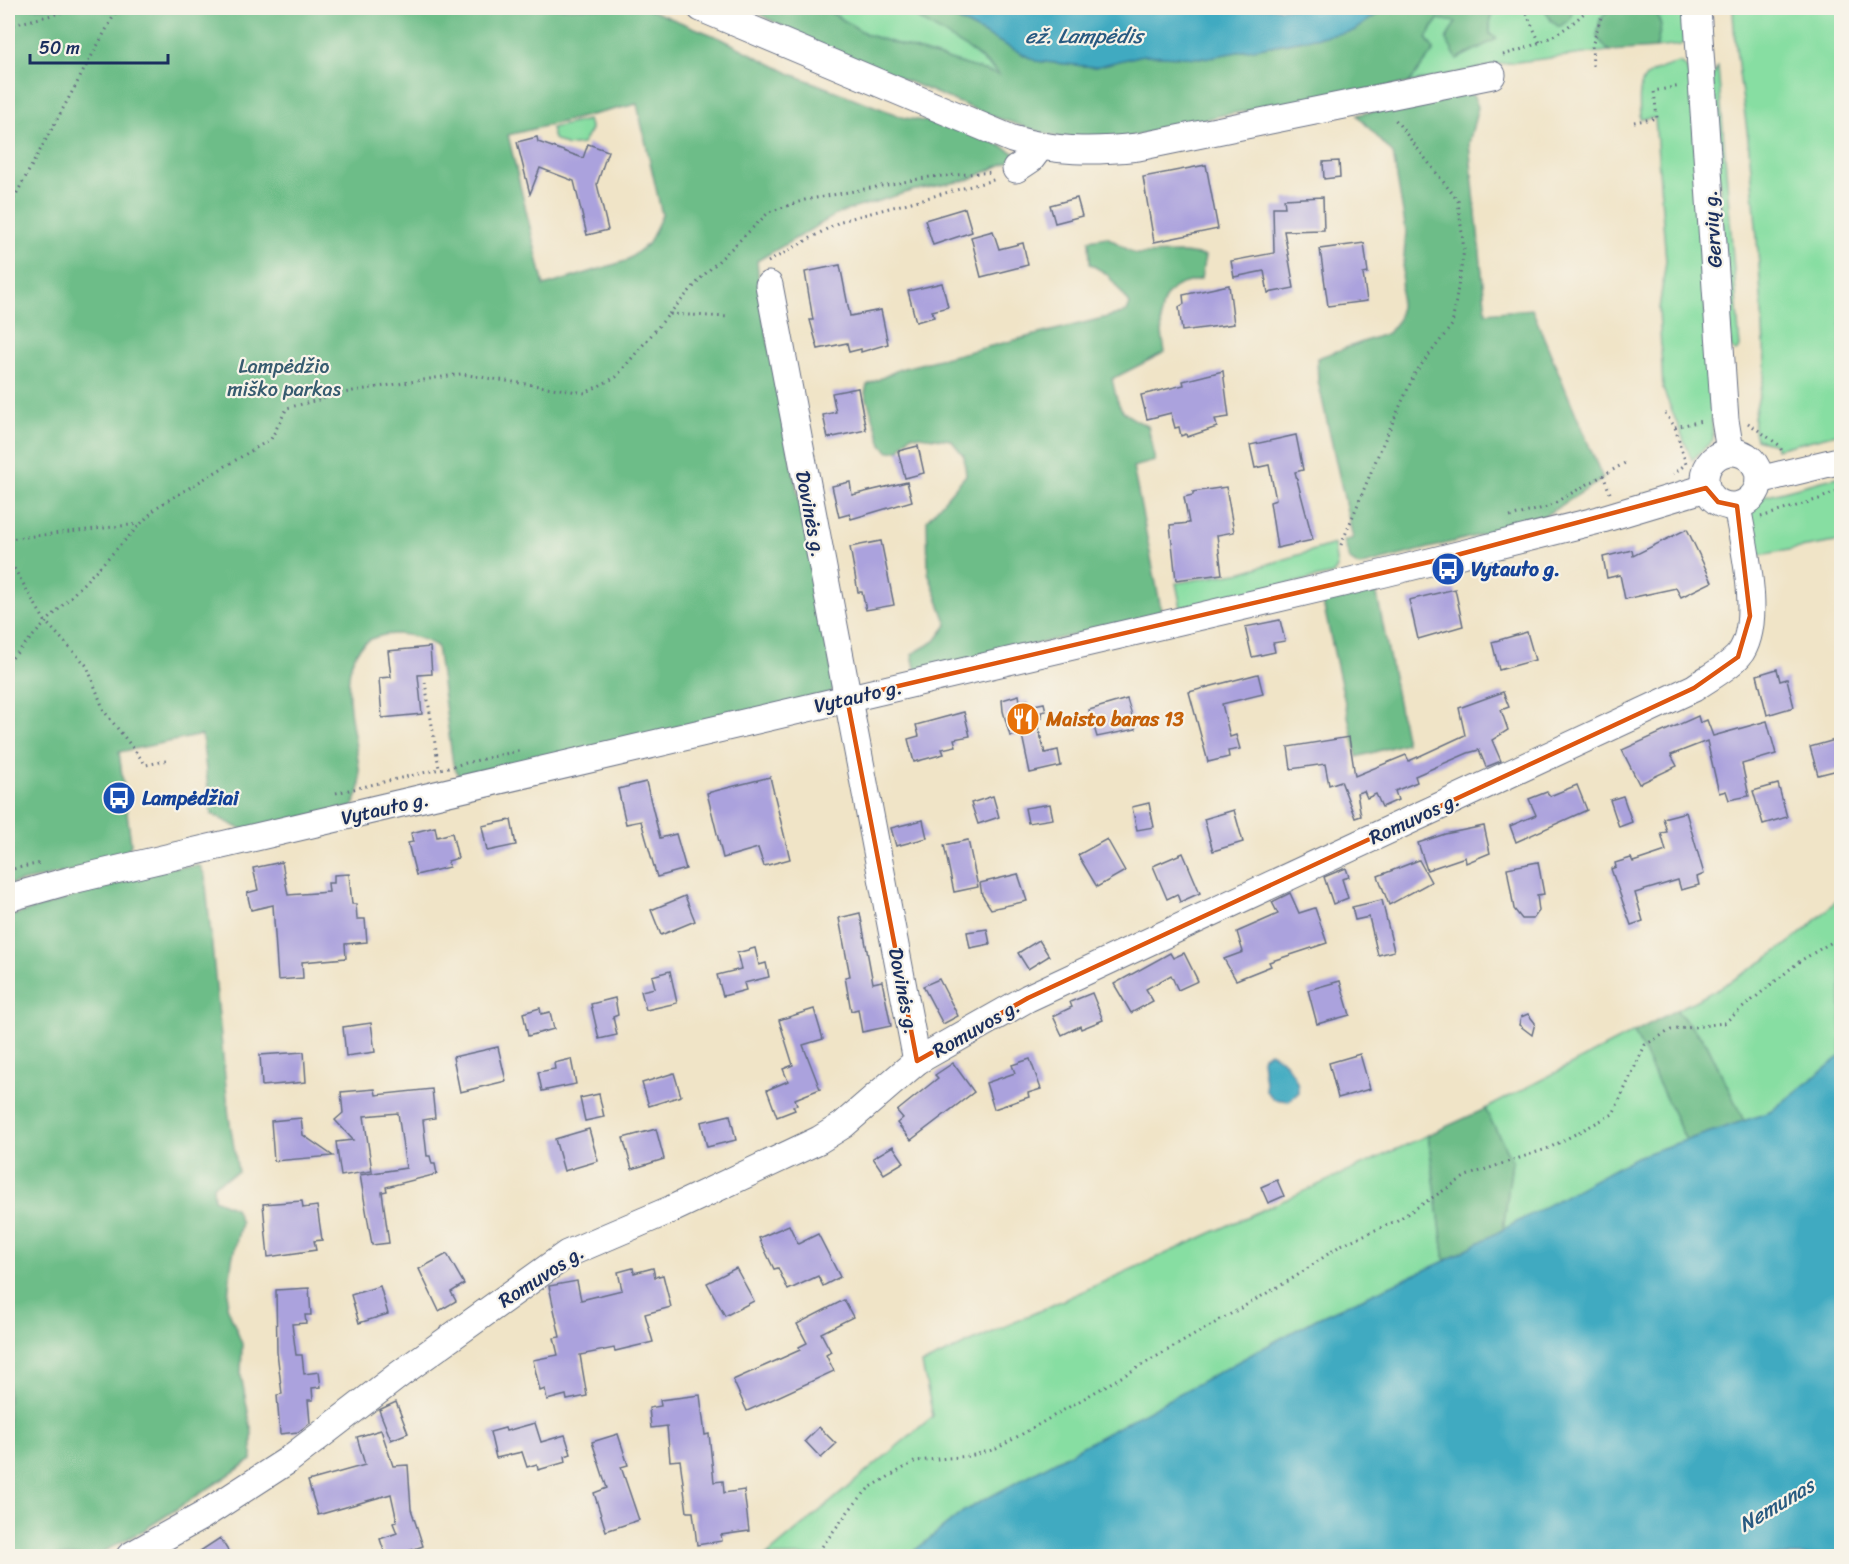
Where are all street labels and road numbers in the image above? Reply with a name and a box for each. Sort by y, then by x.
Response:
street label: Gervių g. [1692,189,1733,269]
street label: Dovinės g. [785,468,836,560]
street label: Vytauto g. [811,669,906,724]
street label: Vytauto g. [338,781,433,836]
street label: Romuvos g. [1363,782,1466,855]
street label: Dovinės g. [878,945,929,1037]
street label: Romuvos g. [925,989,1027,1068]
street label: Romuvos g. [491,1235,592,1318]

